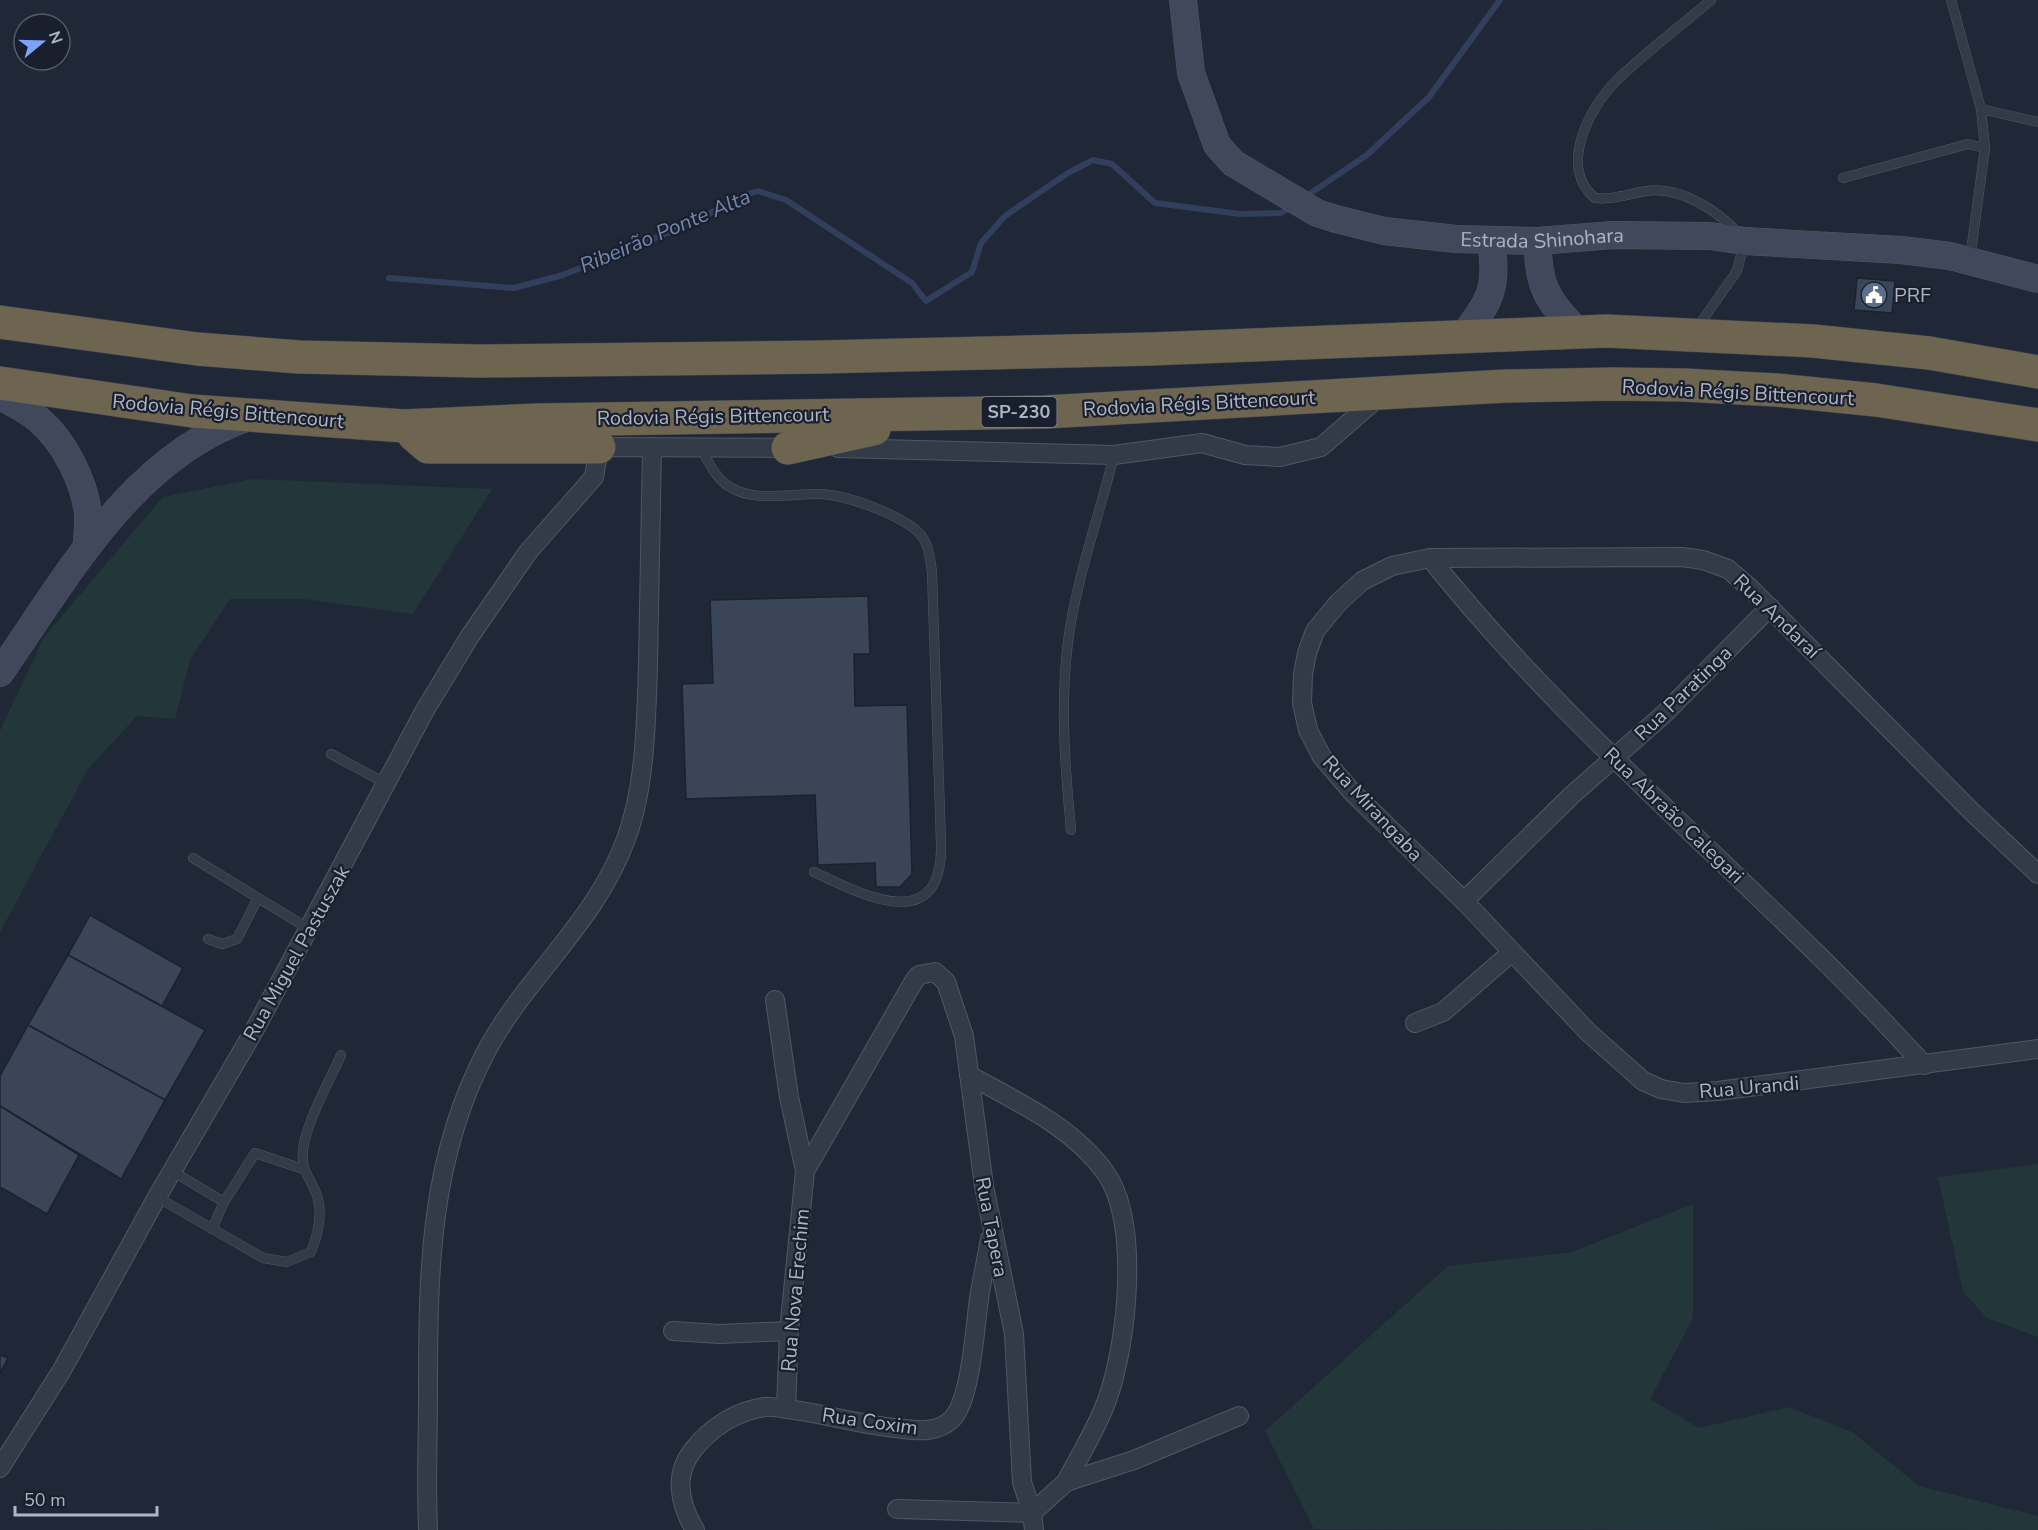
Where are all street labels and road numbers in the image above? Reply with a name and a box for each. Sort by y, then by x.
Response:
street label: Estrada Shinohara [1460,222,1624,255]
street label: Rodovia Régis Bittencourt [1621,373,1856,412]
street label: Rodovia Régis Bittencourt [1082,384,1317,423]
street label: Rodovia Régis Bittencourt [111,388,346,435]
road number: SP-230 [982,397,1056,427]
street label: Rodovia Régis Bittencourt [597,401,830,432]
street label: Rua Andaraí [1727,568,1827,666]
street label: Rua Paratinga [1629,640,1738,747]
street label: Rua Abraão Calegari [1598,741,1750,889]
street label: Rua Mirangaba [1316,750,1429,867]
street label: Rua Miguel Pastuszak [237,860,356,1046]
street label: Rua Urandi [1698,1070,1800,1105]
street label: Rua Tapera [969,1175,1014,1279]
street label: Rua Nova Erechim [775,1207,816,1373]
street label: Rua Coxim [820,1401,919,1442]

